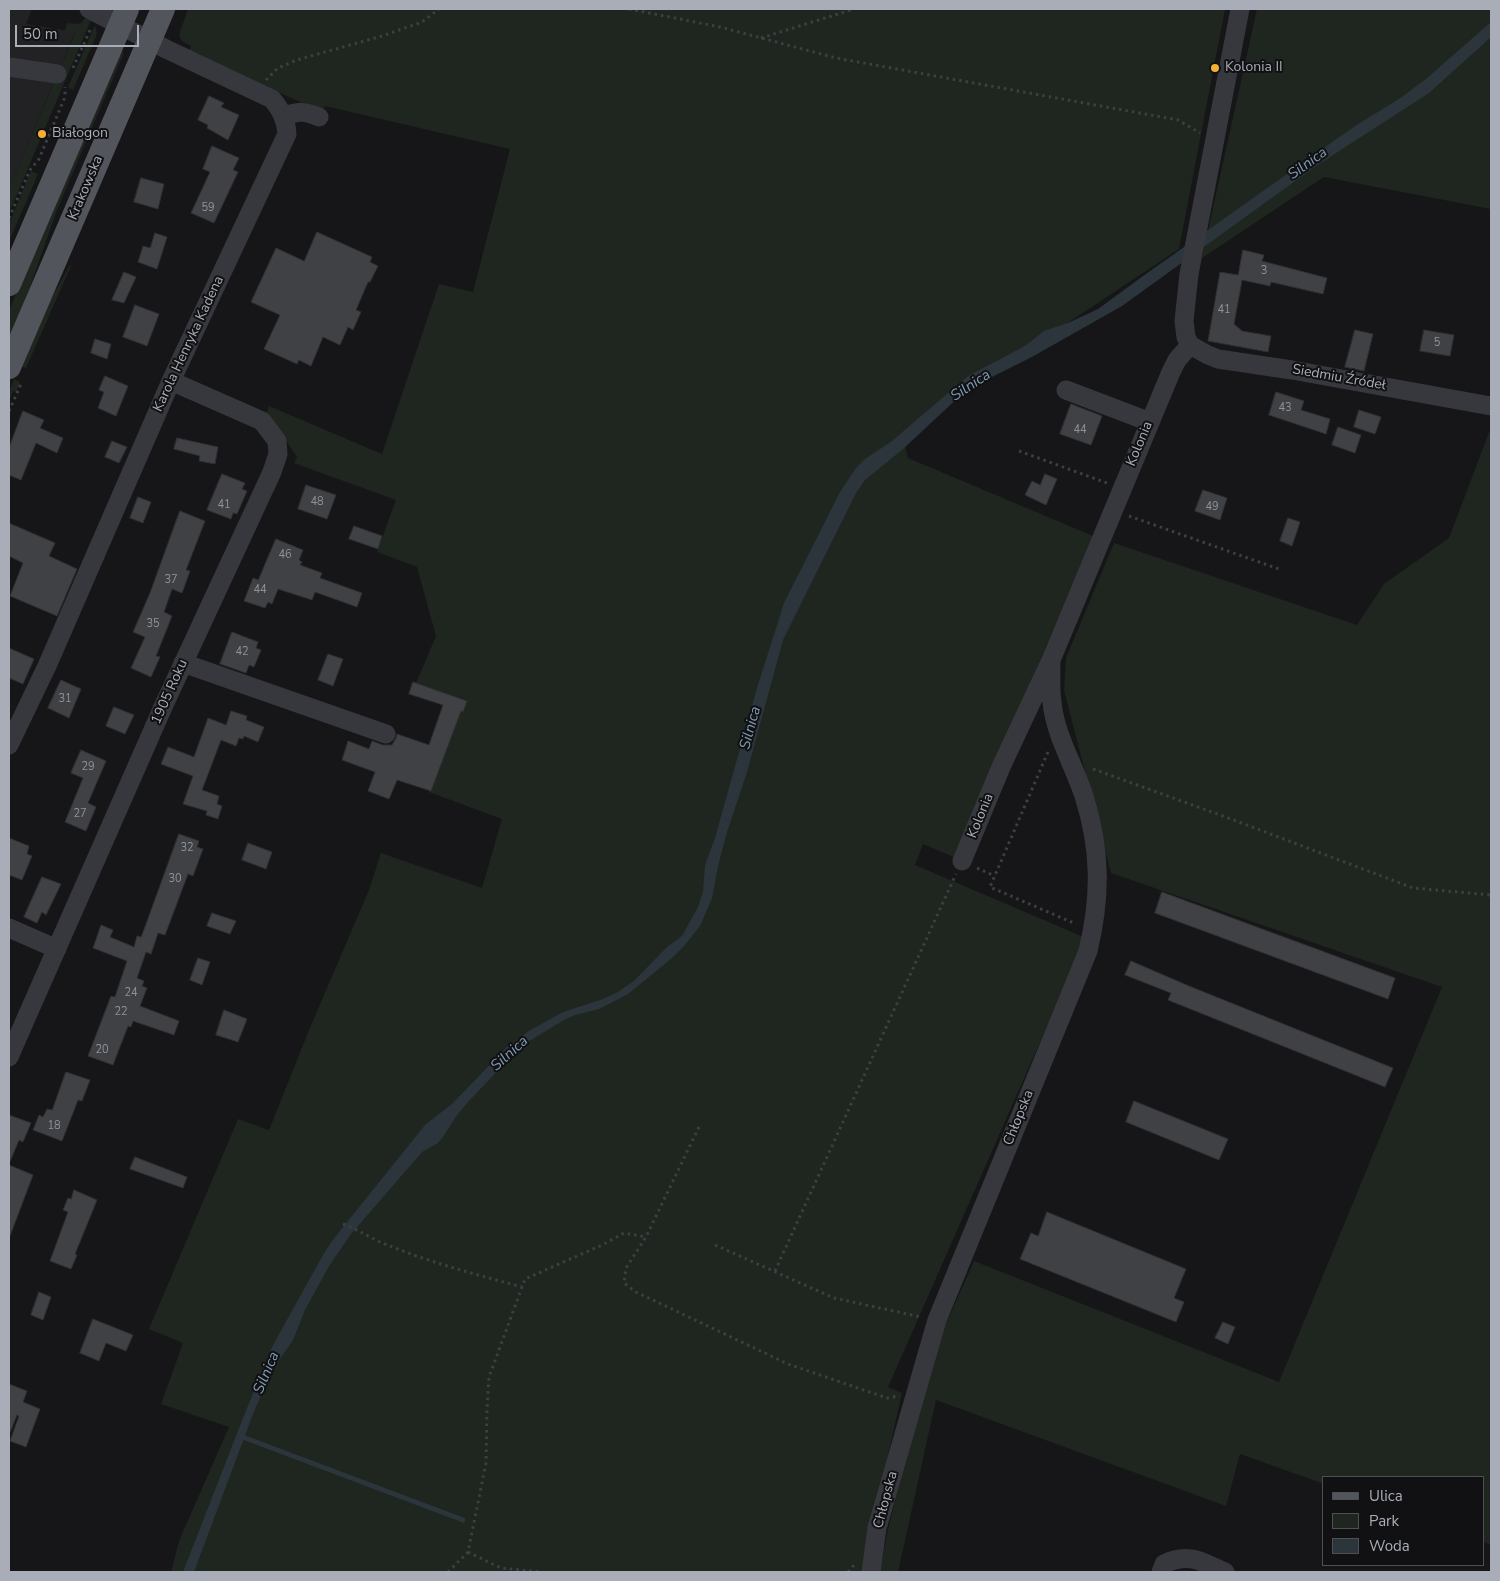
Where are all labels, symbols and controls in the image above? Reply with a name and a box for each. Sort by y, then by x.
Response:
scale bar [18,15,141,47]
text: 50 m [23,24,58,44]
place label: Kolonia II [1225,60,1283,76]
marker: Kolonia II [1209,62,1221,74]
place label: Białogon [52,126,108,142]
marker: Białogon [36,128,48,140]
water label: Silnica [1285,144,1331,184]
street label: Krakowska [65,153,107,223]
house number: 59 [201,201,215,215]
house number: 3 [1261,264,1267,278]
street label: Karola Henryka Kadena [150,273,228,415]
house number: 41 [1217,303,1231,317]
house number: 5 [1434,336,1440,350]
street label: Siedmiu Źródeł [1291,361,1387,395]
water label: Silnica [948,366,994,406]
house number: 43 [1278,401,1292,415]
street label: Kolonia [1123,419,1157,469]
house number: 44 [1073,423,1087,437]
house number: 48 [310,495,324,509]
house number: 41 [217,498,231,512]
house number: 49 [1205,500,1219,514]
house number: 46 [278,548,292,562]
house number: 37 [164,573,178,587]
house number: 44 [253,583,267,597]
house number: 35 [146,617,160,631]
house number: 42 [235,645,249,659]
street label: 1905 Roku [148,657,192,727]
house number: 31 [58,692,72,706]
water label: Silnica [737,704,765,752]
house number: 29 [81,760,95,774]
street label: Kolonia [964,791,998,841]
house number: 27 [73,807,87,821]
house number: 32 [180,841,194,855]
house number: 30 [168,872,182,886]
house number: 24 [124,986,138,1000]
house number: 22 [114,1005,128,1019]
water label: Silnica [488,1033,532,1075]
house number: 20 [95,1043,109,1057]
street label: Chłopska [1000,1088,1038,1148]
house number: 18 [47,1119,61,1133]
water label: Silnica [250,1349,284,1397]
street label: Chłopska [870,1470,902,1530]
legend [1322,1476,1485,1566]
text: Ulica [1369,1486,1403,1506]
text: Park [1369,1511,1399,1531]
text: Woda [1369,1536,1410,1556]

